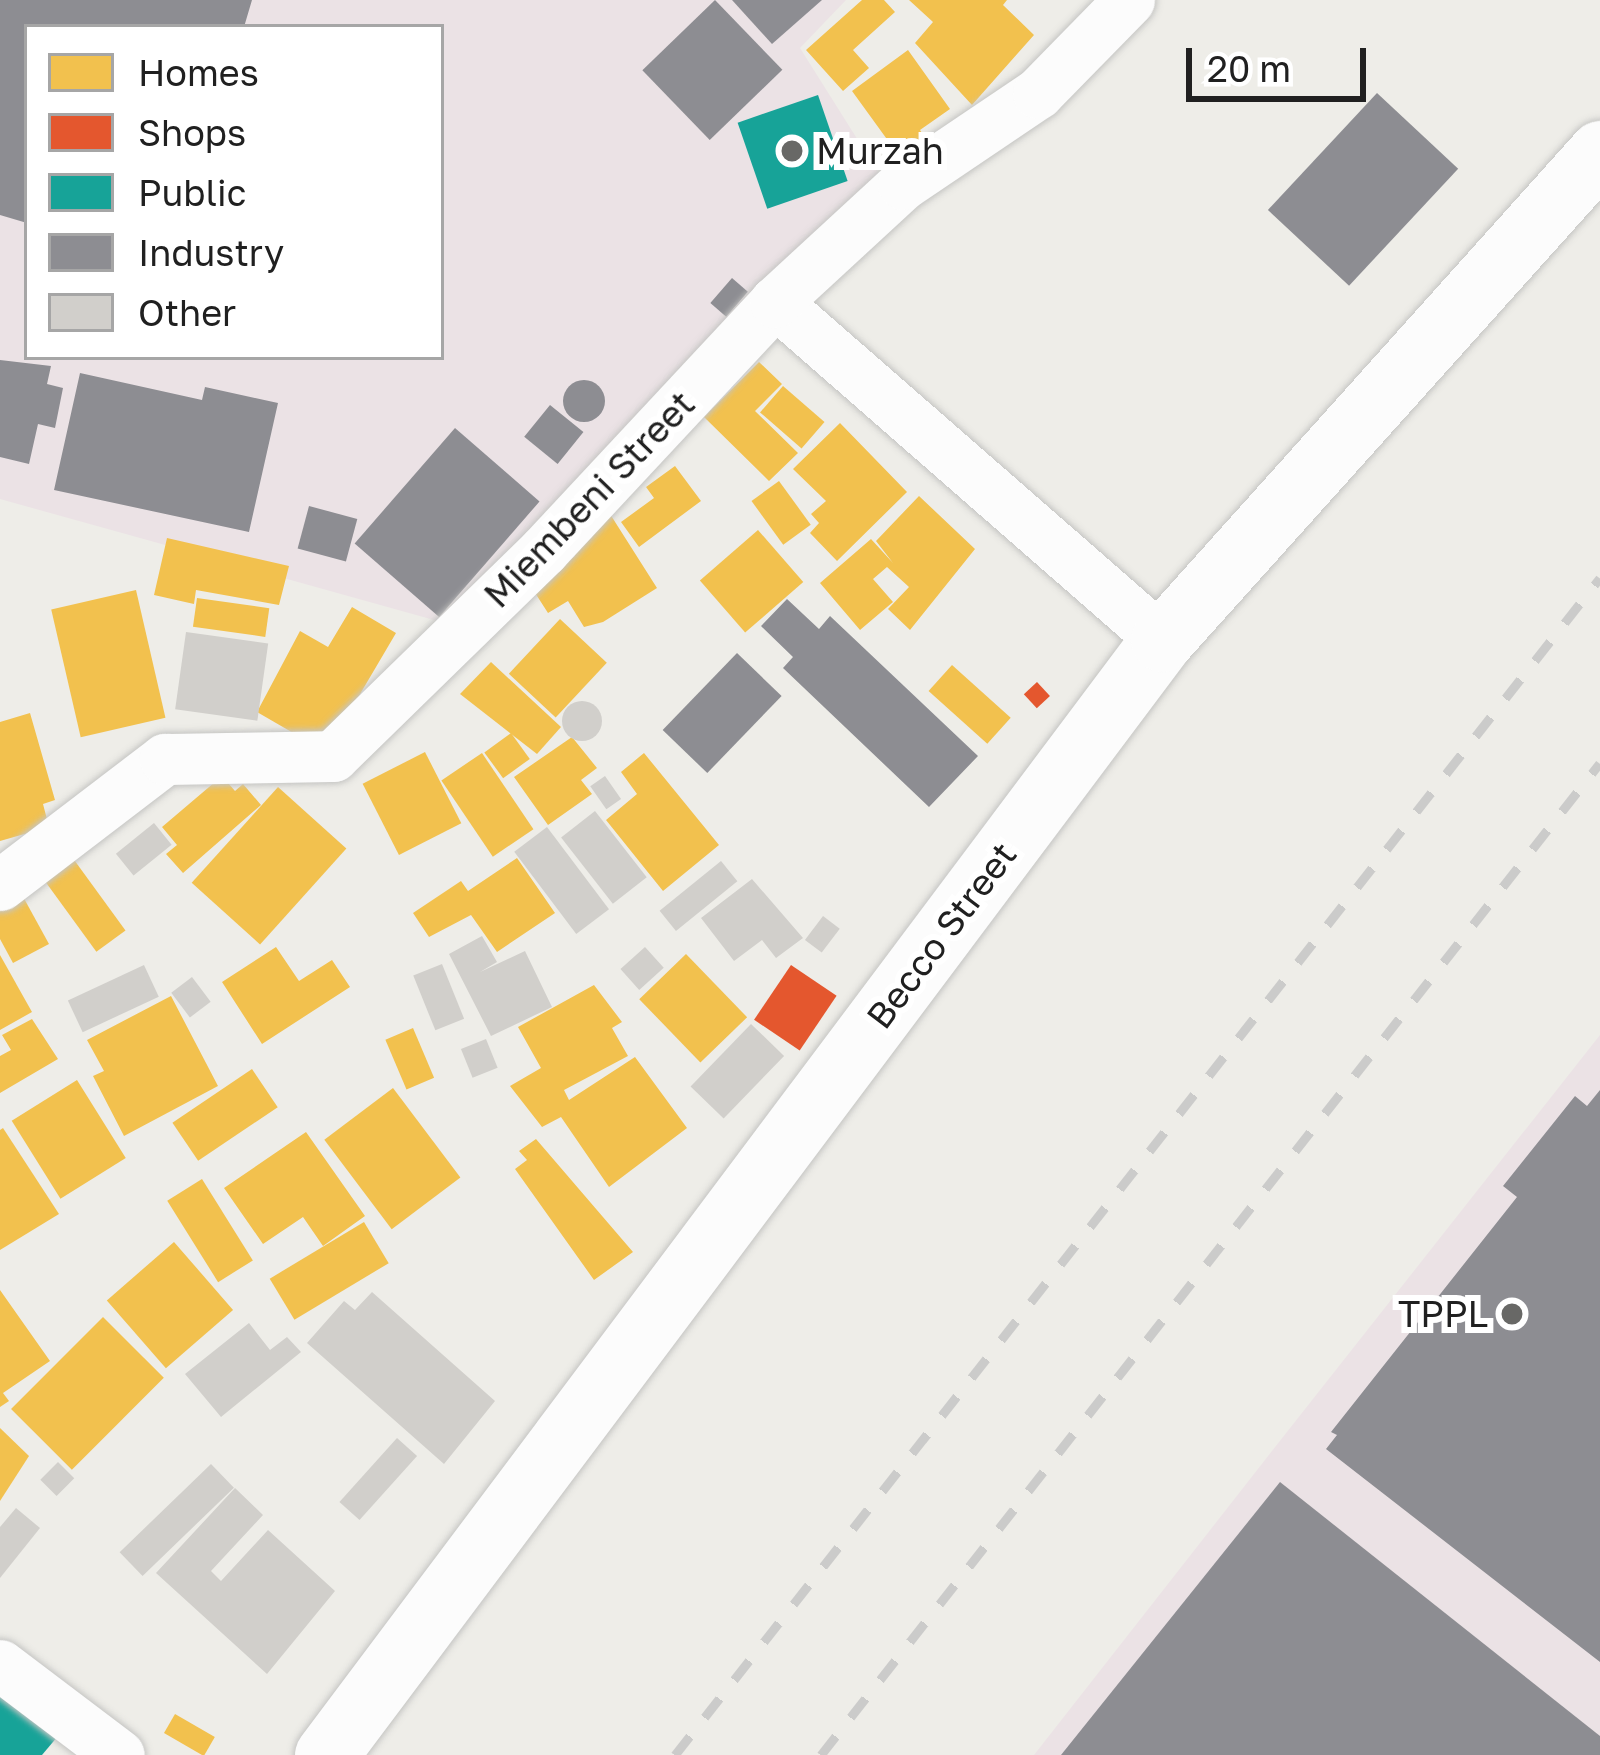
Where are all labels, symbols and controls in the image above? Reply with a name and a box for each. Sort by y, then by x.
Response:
legend [24,24,444,360]
scale bar [1192,24,1372,98]
text: 20 m [1207,47,1291,90]
text: Homes [138,51,259,94]
text: Shops [138,111,246,154]
place label: Murzah [816,129,944,173]
marker: Murzah [779,138,805,164]
text: Public [138,171,246,214]
text: Industry [138,231,284,274]
text: Other [138,291,236,334]
street label: Miembeni Street [475,382,703,616]
street label: Becco Street [857,834,1025,1036]
place label: TPPL [1398,1292,1488,1336]
marker: TPPL [1499,1301,1525,1327]

